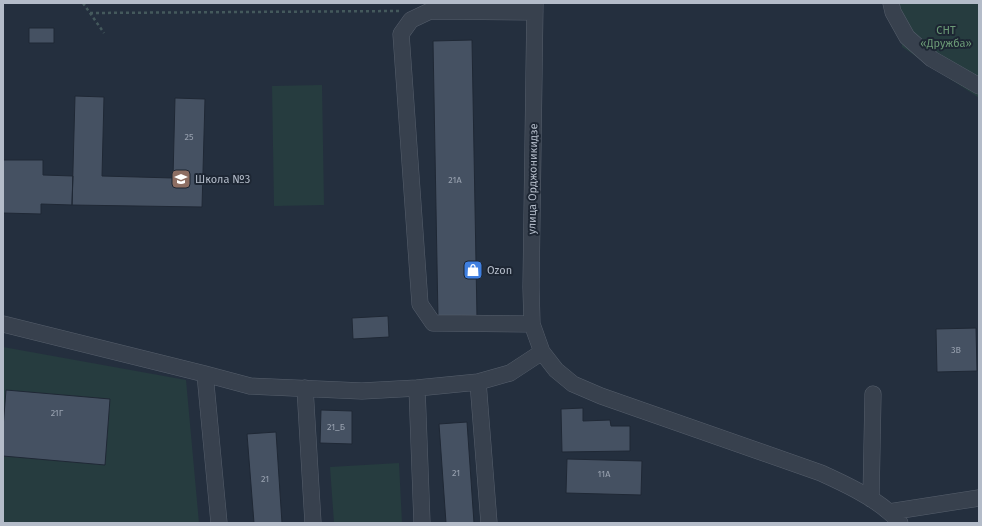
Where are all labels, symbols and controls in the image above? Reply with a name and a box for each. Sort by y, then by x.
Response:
park label: СНТ «Дружба» [920,24,972,50]
street label: улица Орджоникидзе [526,123,540,235]
house number: 25 [185,132,194,142]
school or university icon: Школа №3 [170,168,192,190]
place label: Школа №3 [195,173,250,186]
house number: 21А [448,175,462,185]
shop icon: Ozon [462,259,484,281]
place label: Ozon [487,264,512,277]
house number: 3В [951,345,962,355]
house number: 21Г [51,408,64,418]
house number: 21_Б [327,422,345,432]
house number: 21 [452,468,460,478]
house number: 11А [598,469,611,479]
house number: 21 [261,474,269,484]

